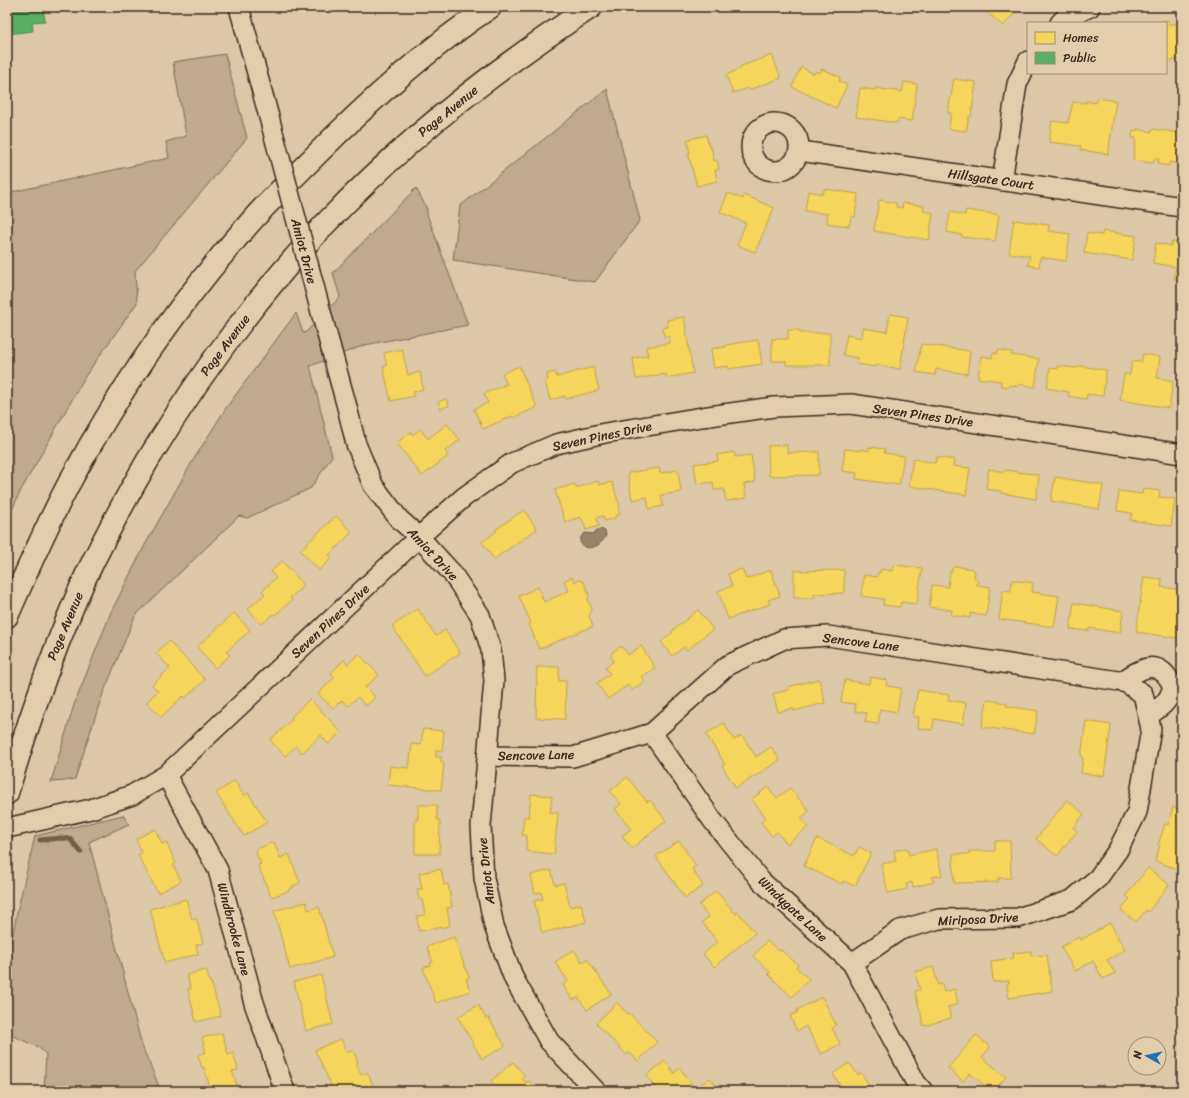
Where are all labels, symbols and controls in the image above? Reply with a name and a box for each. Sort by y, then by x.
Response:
legend [1027,22,1167,74]
text: Homes [1063,27,1099,49]
text: Public [1063,47,1096,69]
street label: Page Avenue [413,79,484,143]
street label: Hillsgate Court [946,162,1036,196]
street label: Amiot Drive [284,215,324,287]
street label: Page Avenue [194,309,256,381]
street label: Seven Pines Drive [871,397,975,433]
street label: Seven Pines Drive [550,414,654,458]
street label: Amiot Drive [401,521,465,587]
street label: Seven Pines Drive [285,578,375,664]
street label: Page Avenue [40,588,90,664]
street label: Sencove Lane [821,626,901,658]
street label: Sencove Lane [497,743,575,767]
street label: Amiot Drive [470,836,502,907]
street label: Windygate Lane [753,870,834,948]
street label: Windbrooke Lane [211,880,257,978]
street label: Miriposa Drive [937,905,1019,933]
north arrow [1127,1036,1167,1076]
text: N [1128,1049,1148,1061]

